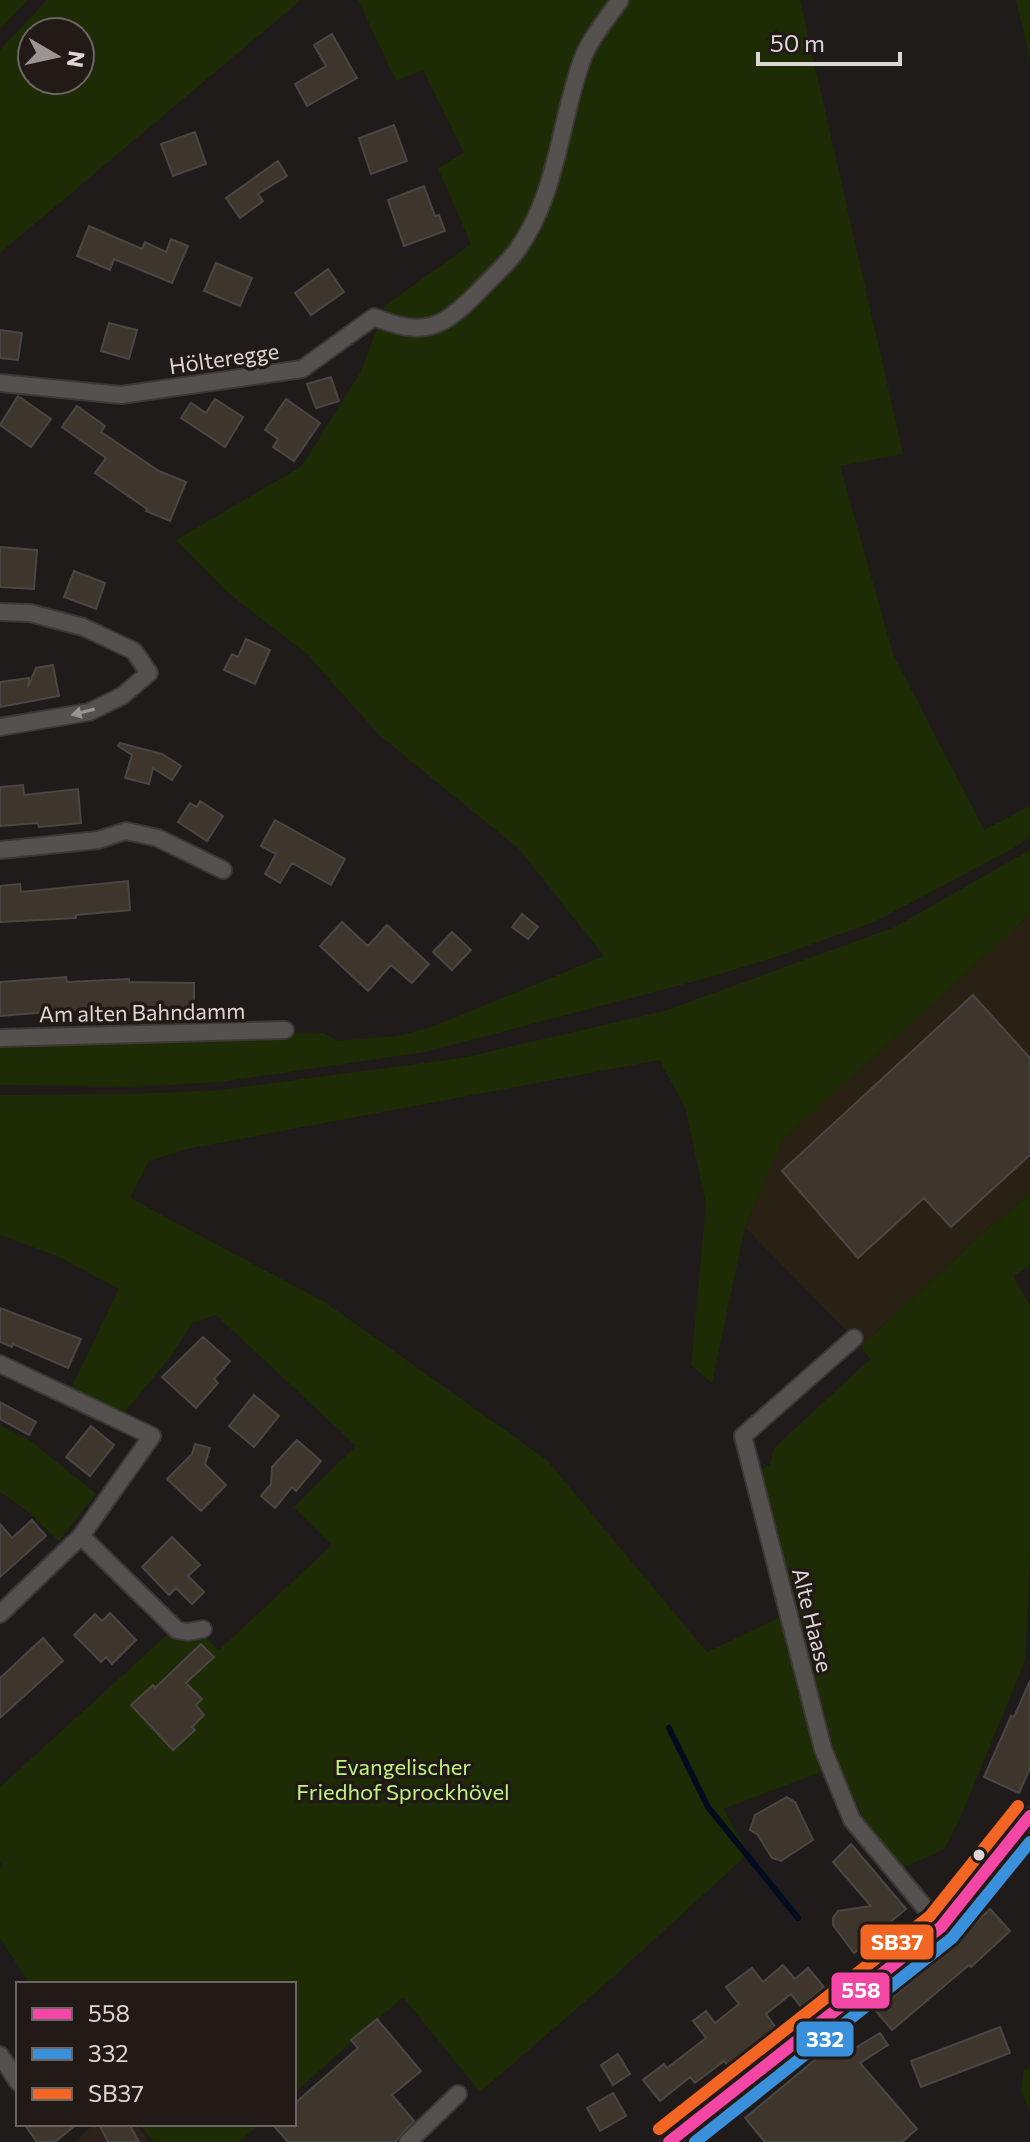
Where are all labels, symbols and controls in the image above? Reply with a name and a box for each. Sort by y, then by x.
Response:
north arrow [16,16,96,96]
scale bar [758,16,900,66]
text: 50 m [770,28,825,57]
text: N [62,49,91,69]
street label: Hölteregge [167,337,281,379]
one-way arrow [70,706,95,718]
street label: Am alten Bahndamm [39,997,245,1027]
street label: Alte Haase [787,1565,839,1675]
park label: Evangelischer Friedhof Sprockhövel [296,1753,510,1805]
unlabelled marker [971,1847,987,1863]
line badge: SB37 [859,1923,935,1961]
text: SB37 [871,1928,923,1955]
line badge: 558 [830,1971,891,2010]
text: 558 [841,1976,881,2003]
legend [16,1982,296,2126]
text: 558 [88,1998,130,2027]
line badge: 332 [795,2020,855,2058]
text: 332 [806,2025,844,2052]
text: 332 [88,2038,129,2067]
text: SB37 [88,2078,144,2107]

